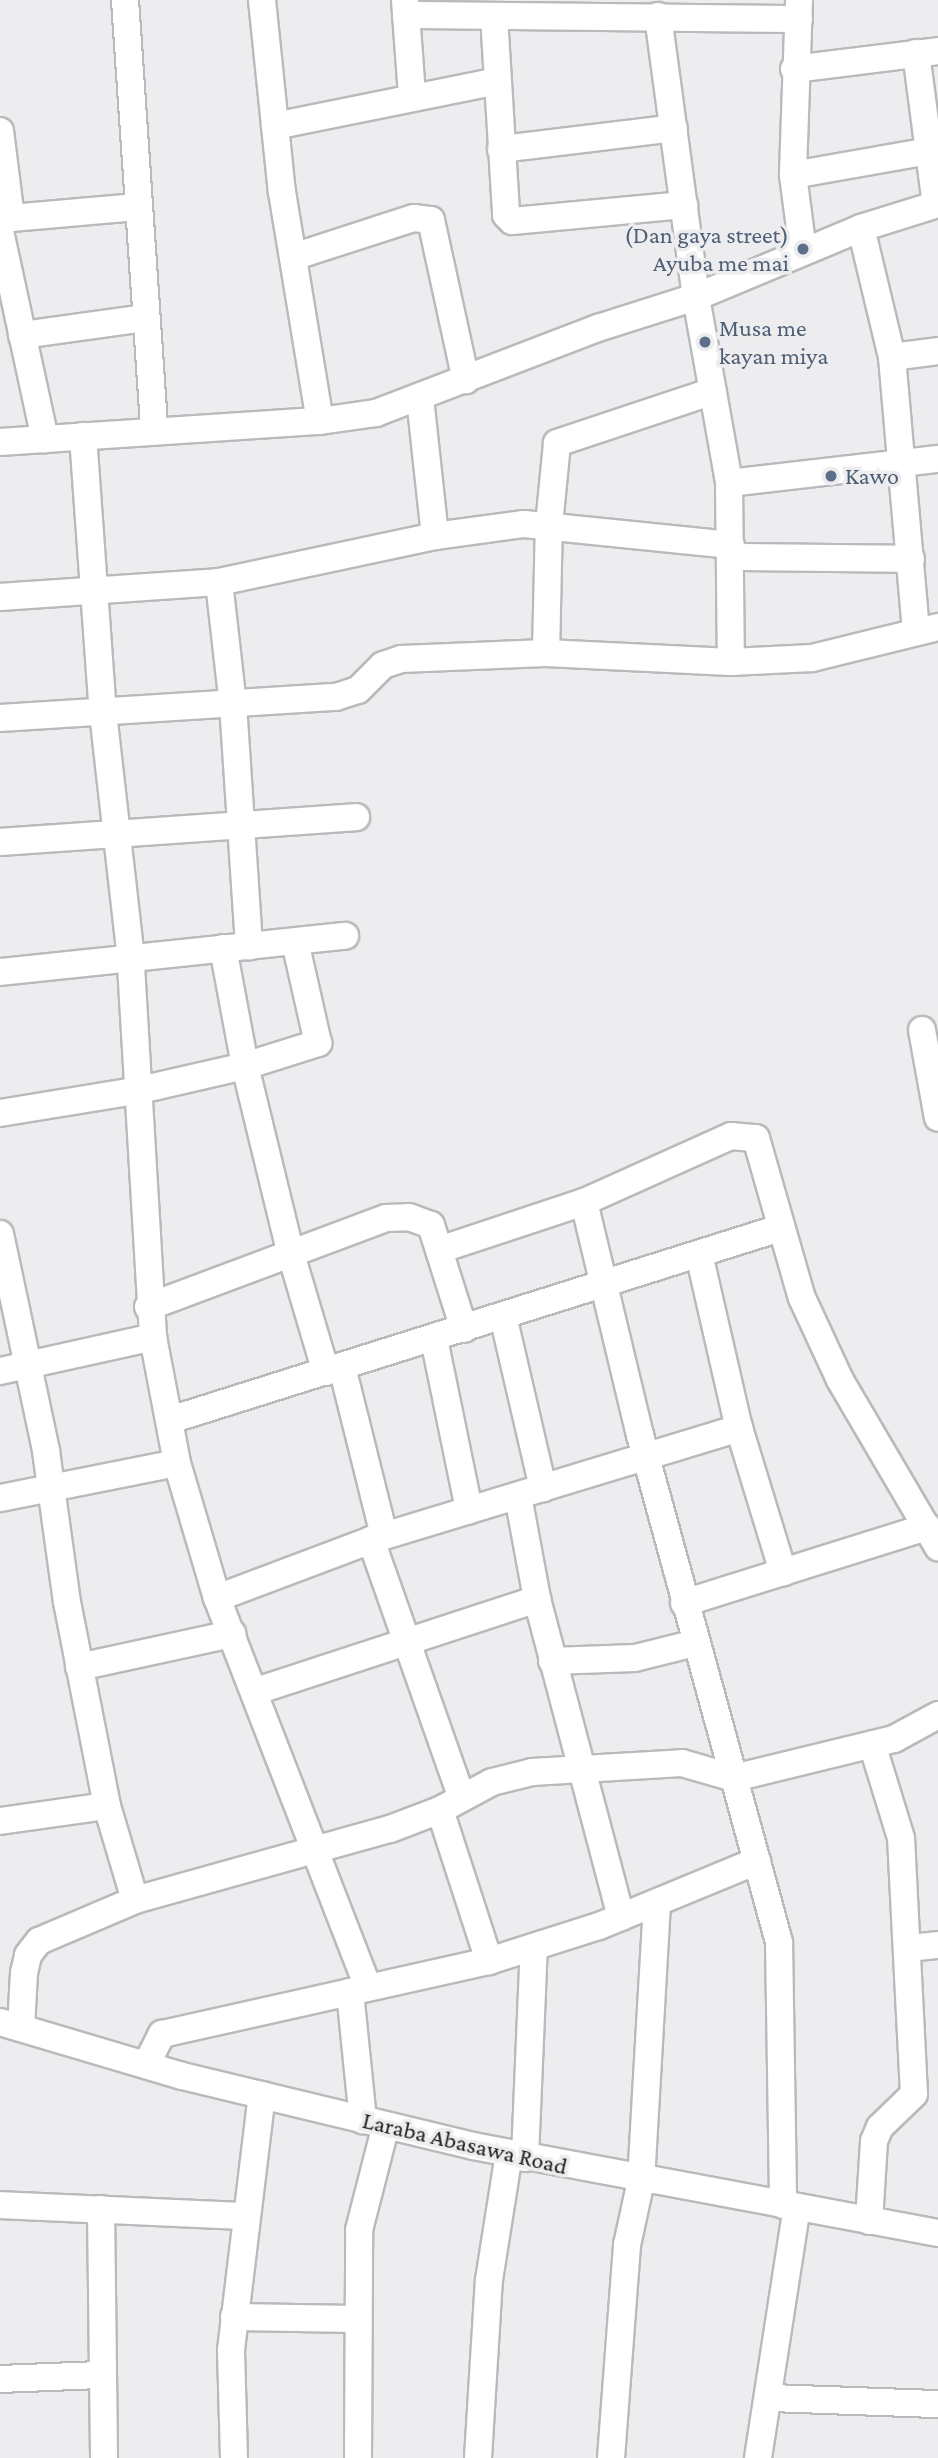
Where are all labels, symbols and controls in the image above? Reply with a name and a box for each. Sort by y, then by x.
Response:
place label: (Dan gaya street) Ayuba me mai [624,221,789,277]
marker: (Dan gaya street) Ayuba me mai [795,241,811,257]
place label: Musa me kayan miya [719,314,828,370]
marker: Musa me kayan miya [697,334,713,350]
place label: Kawo [845,462,899,490]
marker: Kawo [823,468,839,484]
street label: Laraba Abasawa Road [360,2105,570,2181]

